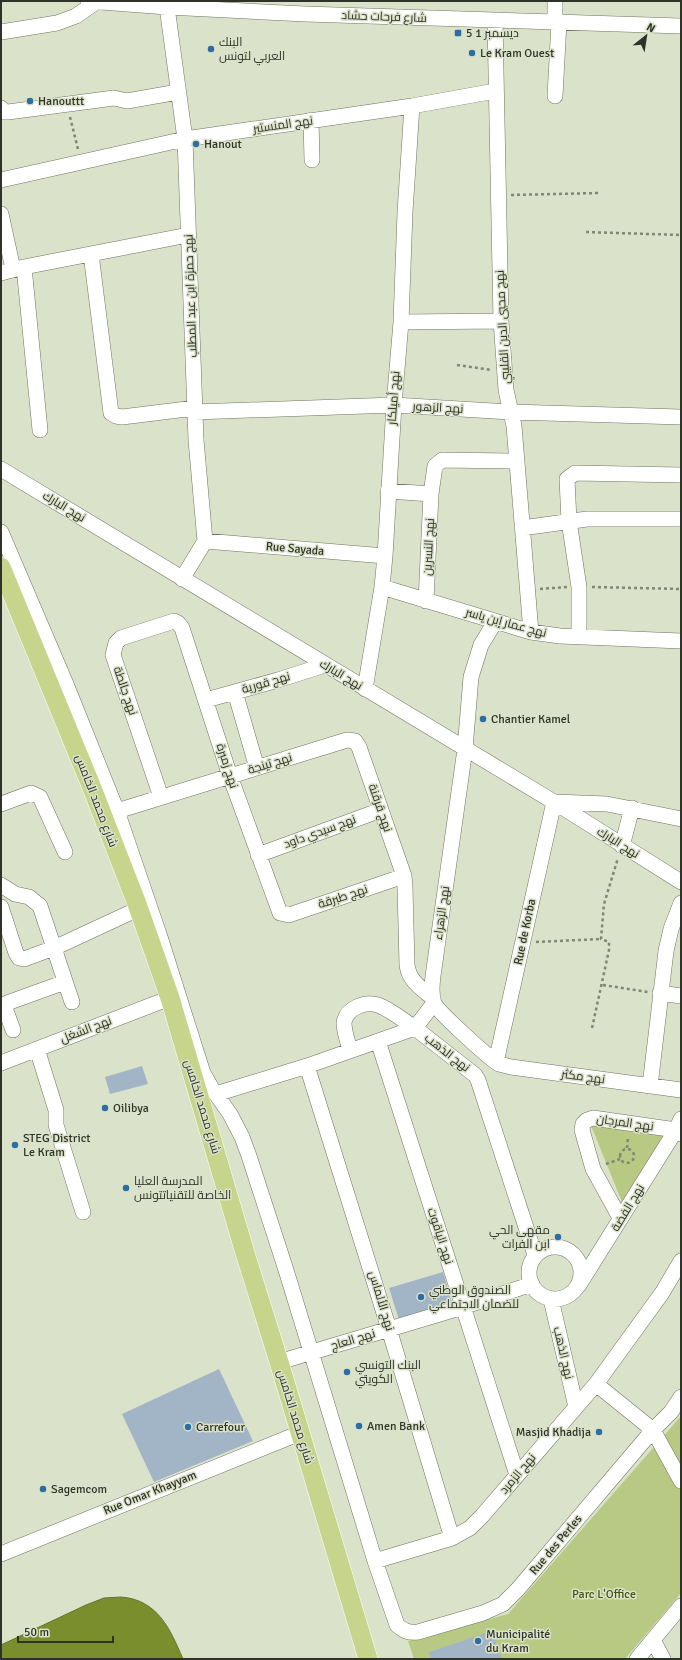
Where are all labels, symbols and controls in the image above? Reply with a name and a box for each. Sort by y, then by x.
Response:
street label: شارع فرحات حشاد [341,8,427,26]
north arrow [626,16,666,56]
text: N [644,20,657,35]
place label: 5 ديسمبر 1 [466,26,519,41]
marker: 5 ديسمبر 1 [453,28,463,38]
place label: البنك العربي لتونس [219,35,285,66]
marker: البنك العربي لتونس [206,44,216,54]
place label: Le Kram Ouest [480,46,554,61]
marker: Le Kram Ouest [467,48,477,58]
place label: Hanouttt [38,94,84,109]
marker: Hanouttt [25,96,35,106]
street label: نهج المنستير [251,113,314,137]
place label: Hanout [204,137,242,152]
marker: Hanout [191,139,201,149]
street label: نهج حمزة ابن عبد المطلب [181,234,201,358]
street label: نهج محيي الدين القليبي [493,270,515,384]
street label: نهج أميلكار [384,370,403,426]
street label: نهج الزهور [411,399,464,417]
street label: نهج البارك [40,488,88,526]
street label: نهج النسرين [420,518,438,576]
street label: Rue Sayada [265,539,325,559]
street label: نهج عمار إبن ياسر [463,605,548,641]
street label: نهج البارك [317,656,365,694]
street label: نهج جالطة [110,665,140,717]
street label: نهج قورية [240,669,292,697]
place label: Chantier Kamel [491,712,571,727]
marker: Chantier Kamel [478,714,488,724]
street label: نهج زمبرة [213,742,241,790]
street label: نهج تينجة [246,750,294,778]
street label: شارع محمد الخامس [71,753,121,849]
street label: نهج قرقنة [365,782,395,834]
street label: نهج سيدي داود [282,812,359,854]
street label: نهج البارك [594,824,642,862]
street label: نهج طبرقة [316,882,370,912]
street label: نهج الزهراء [431,885,453,941]
street label: Rue de Korba [511,898,539,966]
street label: نهج الشغل [58,1013,114,1047]
street label: نهج الذهب [421,1031,473,1075]
street label: شارع محمد الخامس [181,1058,224,1156]
street label: نهج مكثر [559,1066,606,1087]
place label: Oilibya [113,1101,149,1116]
marker: Oilibya [100,1103,110,1113]
street label: نهج المرجان [595,1112,655,1134]
place label: STEG District Le Kram [23,1131,91,1160]
marker: STEG District Le Kram [10,1140,20,1150]
place label: المدرسة العليا الخاصة للتقنياتتونس [134,1174,231,1203]
street label: نهج الفضة [608,1182,648,1234]
marker: المدرسة العليا الخاصة للتقنياتتونس [121,1183,131,1193]
street label: نهج الياقوت [424,1206,456,1266]
place label: مقهى الحي ابن الفرات [489,1223,550,1252]
marker: مقهى الحي ابن الفرات [553,1232,563,1242]
street label: نهج الألماس [365,1269,397,1333]
place label: الصندوق الوطني للضمان الاجتماعي [429,1283,519,1314]
marker: الصندوق الوطني للضمان الاجتماعي [416,1292,426,1302]
street label: نهج الذهب [550,1325,576,1381]
street label: نهج العاج [329,1326,377,1354]
place label: البنك التونسي الكويتي [355,1358,421,1389]
marker: البنك التونسي الكويتي [342,1367,352,1377]
street label: شارع محمد الخامس [274,1368,317,1466]
place label: Amen Bank [367,1419,425,1434]
place label: Carrefour [196,1420,246,1435]
marker: Amen Bank [354,1421,364,1431]
marker: Carrefour [183,1422,193,1432]
place label: Masjid Khadija [516,1425,591,1440]
marker: Masjid Khadija [594,1427,604,1437]
street label: نهج الزمرد [497,1451,539,1497]
street label: Rue Omar Khayyam [101,1467,199,1519]
place label: Sagemcom [51,1482,107,1497]
marker: Sagemcom [38,1484,48,1494]
street label: Rue des Perles [526,1512,586,1578]
park label: Parc L'Office [572,1587,636,1602]
scale bar [18,1618,113,1644]
text: 50 m [24,1625,49,1640]
place label: Municipalité du Kram [486,1627,550,1656]
marker: Municipalité du Kram [473,1636,483,1646]

